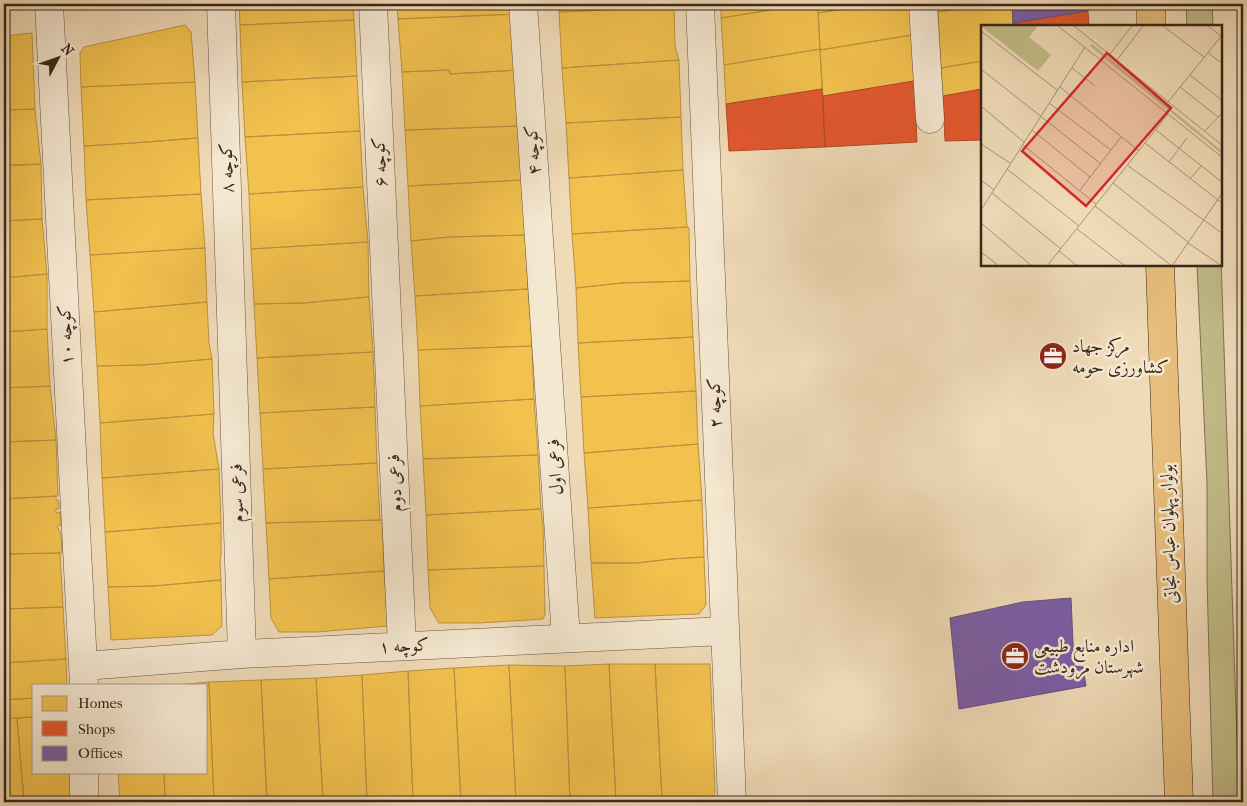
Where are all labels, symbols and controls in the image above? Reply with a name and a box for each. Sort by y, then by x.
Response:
inset map [981,25,1222,266]
north arrow [32,32,82,82]
text: N [58,40,78,60]
street label: کوچه ۴ [521,124,547,176]
street label: کوچه ۶ [368,136,394,188]
street label: کوچه ۸ [216,142,240,193]
street label: کوچه ۱۰ [54,304,80,366]
place label: مرکز جهاد کشاورزی حومه [1072,336,1169,378]
office icon: مرکز جهاد کشاورزی حومه [1038,341,1068,371]
street label: کوچه ۲ [704,377,728,428]
street label: فرعی اول [543,438,568,496]
street label: فرعی دوم [383,453,412,513]
street label: فرعی سوم [225,463,254,523]
street label: بولوار پهلوان عباس نجاتی [1156,464,1183,604]
street label: کوچه ۱ [378,634,430,660]
place label: اداره منابع طبیعی شهرستان مرودشت [1034,636,1144,680]
office icon: اداره منابع طبیعی شهرستان مرودشت [1000,641,1030,671]
legend [32,684,208,774]
text: Homes [78,694,123,712]
text: Shops [78,720,116,738]
text: Offices [78,744,123,762]

